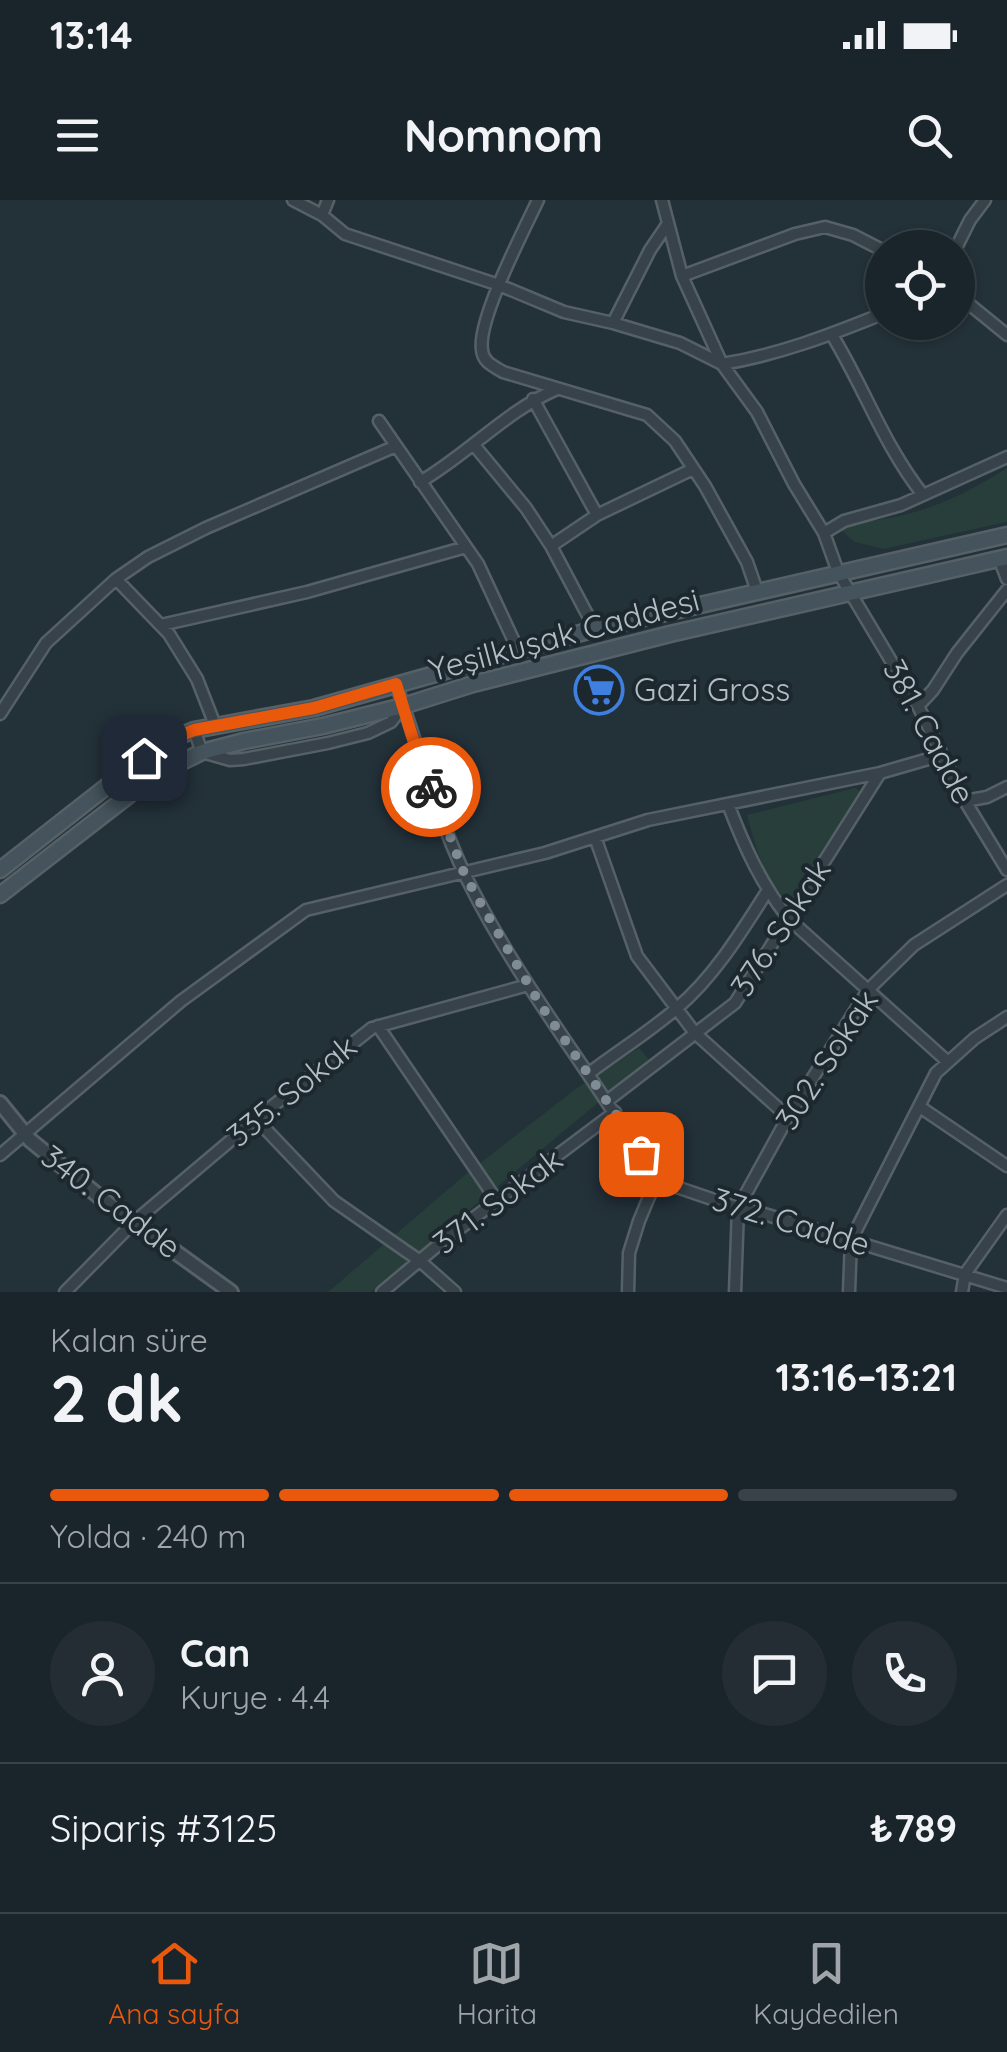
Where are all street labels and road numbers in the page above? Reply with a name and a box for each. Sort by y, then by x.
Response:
street label: Yeşilkuşak Caddesi [424,579,703,689]
street label: 381. Cadde [875,653,985,810]
street label: 376. Sokak [721,852,839,1003]
street label: 302. Sokak [766,982,886,1137]
street label: 335. Sokak [218,1026,364,1155]
street label: 340. Cadde [34,1136,189,1267]
street label: 371. Sokak [425,1139,570,1262]
street label: 372. Cadde [708,1178,875,1264]

